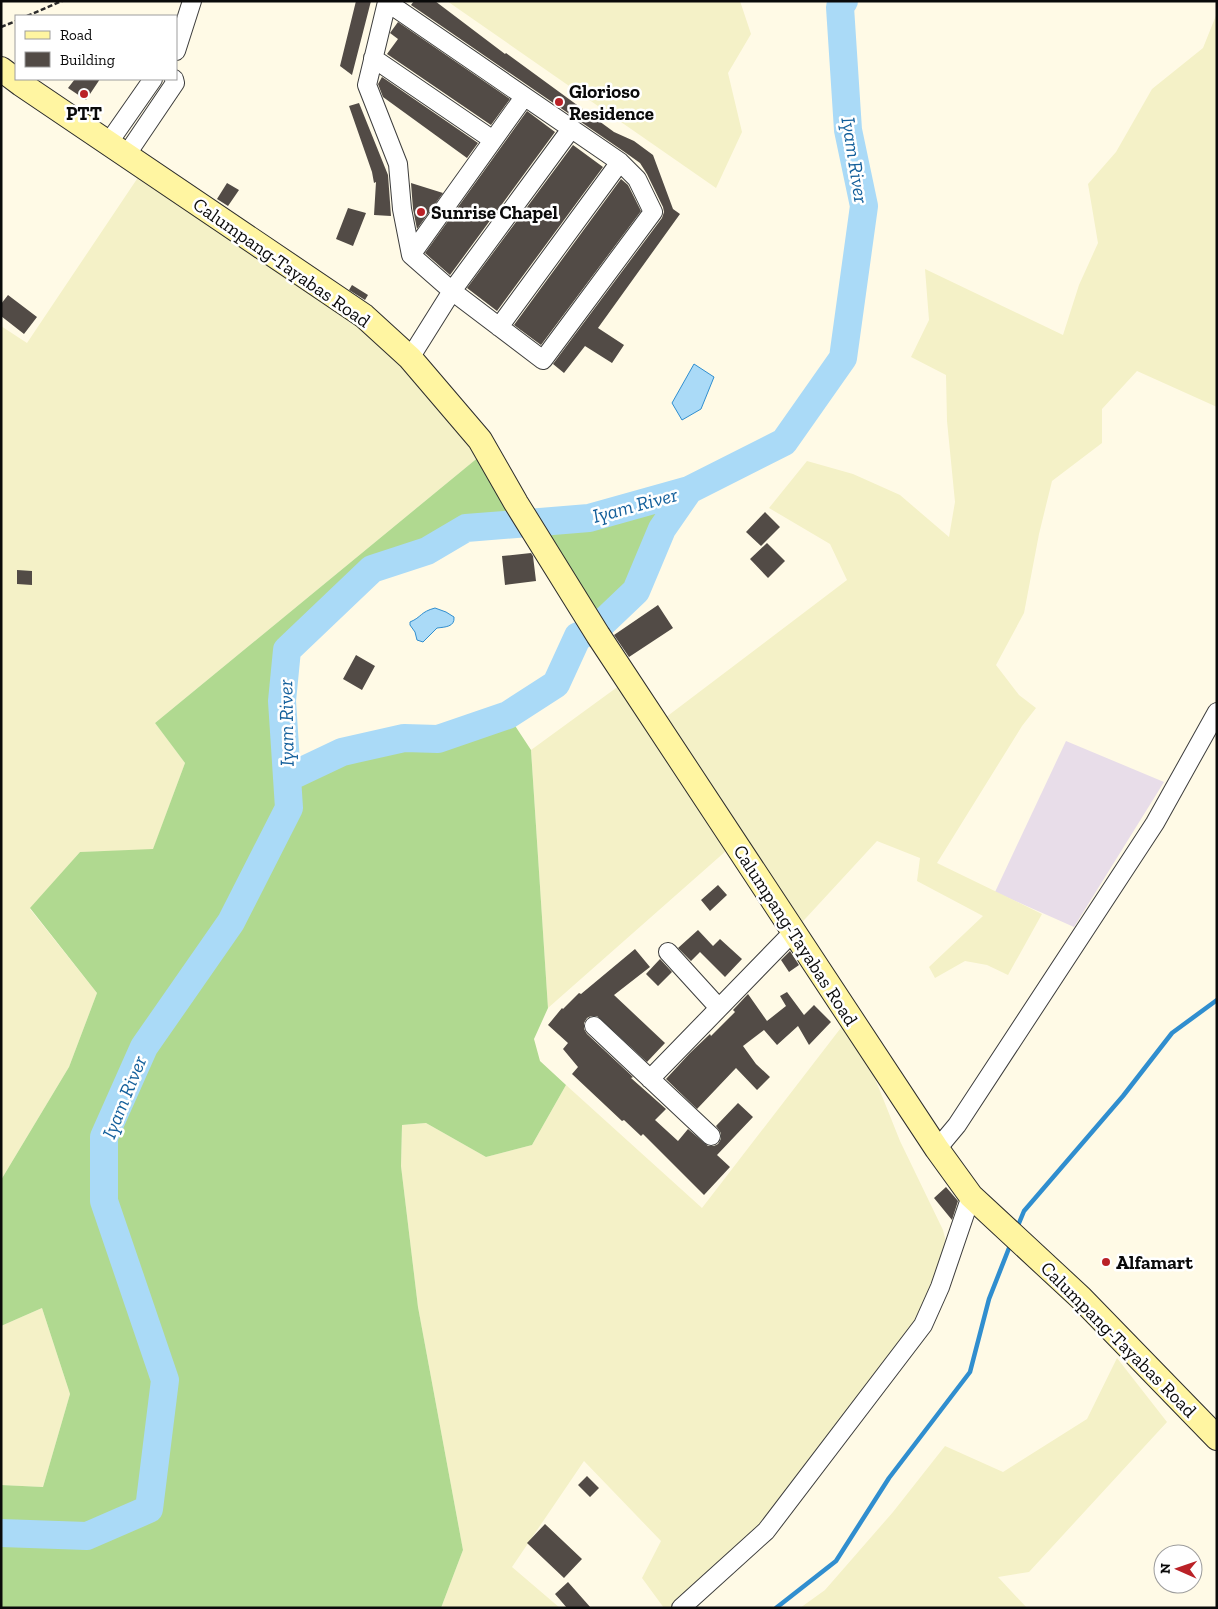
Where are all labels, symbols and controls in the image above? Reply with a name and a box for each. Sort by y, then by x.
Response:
legend [15,15,178,80]
text: Road [60,26,93,44]
text: Building [60,51,115,69]
place label: Glorioso Residence [569,80,654,125]
marker: PTT [78,88,90,100]
marker: Glorioso Residence [553,96,565,108]
place label: PTT [66,102,102,125]
water label: Iyam River [836,115,874,205]
street label: Calumpang-Tayabas Road [189,192,375,333]
place label: Sunrise Chapel [431,201,558,224]
marker: Sunrise Chapel [415,206,427,218]
water label: Iyam River [590,482,680,528]
water label: Iyam River [273,679,299,767]
street label: Calumpang-Tayabas Road [728,840,863,1031]
water label: Iyam River [97,1052,151,1142]
place label: Alfamart [1116,1251,1193,1274]
marker: Alfamart [1100,1256,1112,1268]
street label: Calumpang-Tayabas Road [1036,1257,1202,1423]
north arrow [1153,1544,1203,1594]
text: N [1157,1563,1174,1574]

